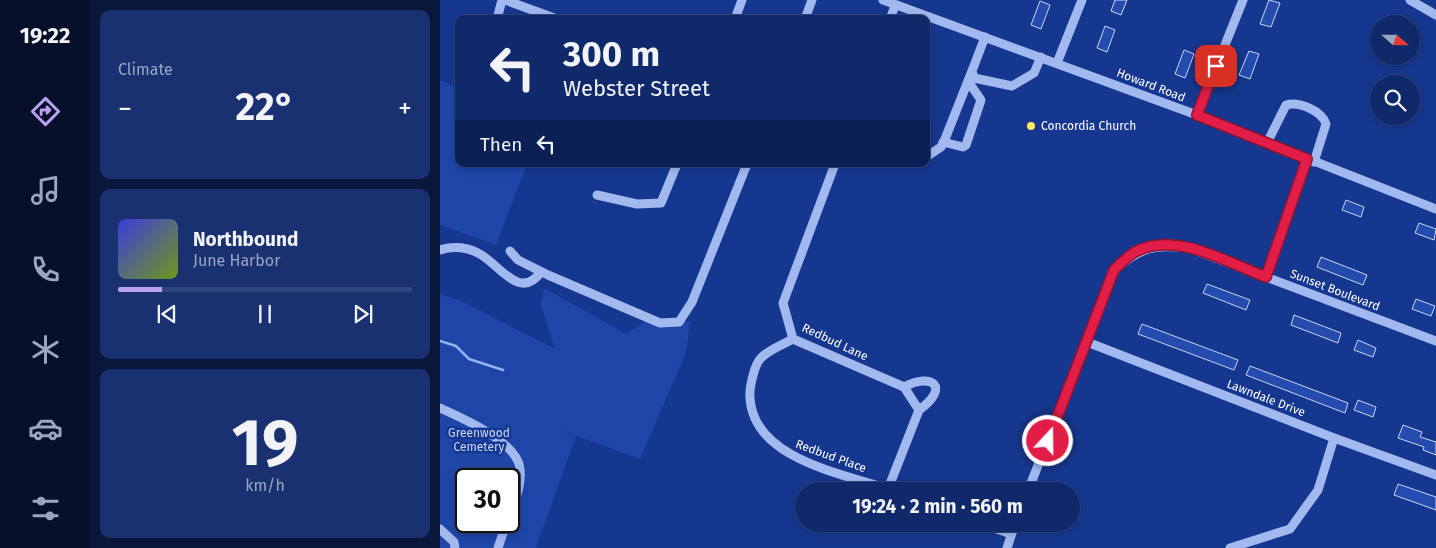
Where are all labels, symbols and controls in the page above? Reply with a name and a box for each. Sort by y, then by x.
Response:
north arrow [1370,15,1420,65]
map controls [1370,15,1420,125]
text: 19:22 [20,22,70,49]
text: 300 m [563,33,660,75]
icon: left [480,35,545,100]
pin [1195,45,1237,87]
icon: arrive [1202,52,1230,80]
text: Climate [118,60,173,79]
street label: Howard Road [1115,65,1187,105]
text: Webster Street [563,75,710,102]
button: search [1370,75,1420,125]
text: 22° [235,84,295,130]
text: − [118,92,132,125]
text: + [398,92,412,125]
icon: directions [28,94,63,129]
place label: Concordia Church [1041,119,1136,133]
marker: Concordia Church [1025,120,1037,132]
icon: left [532,130,560,158]
text: Then [480,133,522,156]
icon: music [28,173,63,208]
text: Northbound [193,228,298,251]
text: June Harbor [193,251,280,270]
icon: phone [28,252,63,287]
street label: Sunset Boulevard [1288,266,1382,314]
icon: previous [153,300,181,328]
icon: pause [251,300,279,328]
icon: next [349,300,377,328]
street label: Redbud Lane [800,321,870,363]
icon: climate [28,332,63,367]
street label: Lawndale Drive [1225,377,1307,419]
text: 19 [232,404,298,482]
icon: car [28,411,63,446]
position arrow [1021,414,1073,466]
park label: Greenwood Cemetery [448,426,510,454]
street label: Redbud Place [794,437,868,475]
speed limit sign: 30 [455,468,520,533]
text: km/h [245,476,285,495]
icon: filters [28,491,63,526]
text: 19:24 · 2 min · 560 m [852,495,1023,518]

